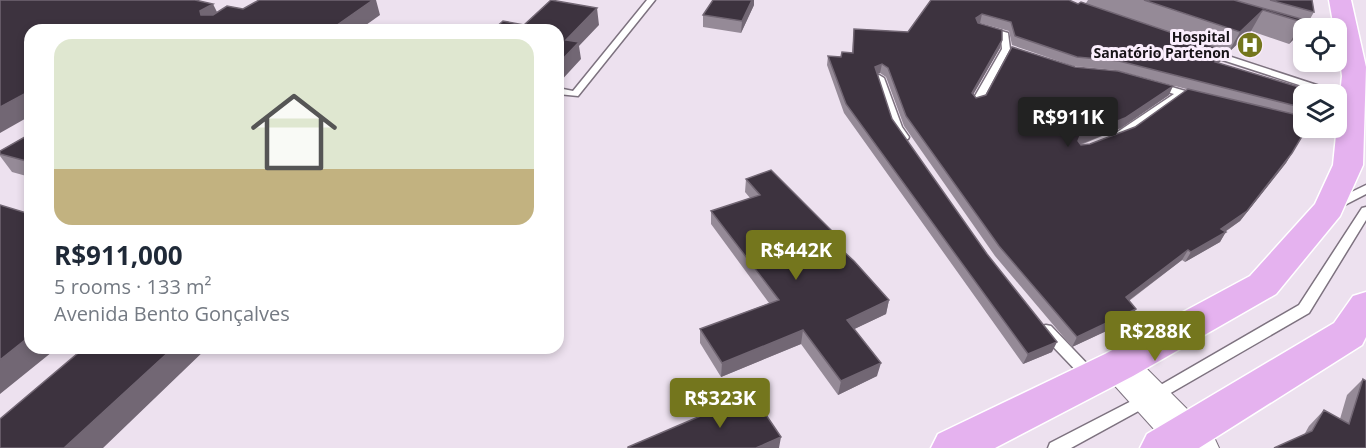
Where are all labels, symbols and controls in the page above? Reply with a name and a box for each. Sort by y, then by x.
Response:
map controls [1293,18,1347,138]
button: locate [1293,18,1347,72]
place label: Hospital Sanatório Partenon [1093,27,1230,62]
hospital icon: Hospital Sanatório Partenon [1235,30,1265,60]
icon: home [240,78,348,186]
button: layers [1293,84,1347,138]
pin: R$911K [1019,97,1117,148]
text: R$911K [1032,103,1104,130]
pin: R$442K [747,230,845,281]
text: R$442K [760,236,832,263]
text: R$911,000 [54,237,183,273]
text: 5 rooms · 133 m² [54,273,212,300]
text: Avenida Bento Gonçalves [54,300,290,327]
pin: R$288K [1106,311,1204,362]
text: R$288K [1119,317,1191,344]
pin: R$323K [671,378,769,429]
text: R$323K [684,384,756,411]

